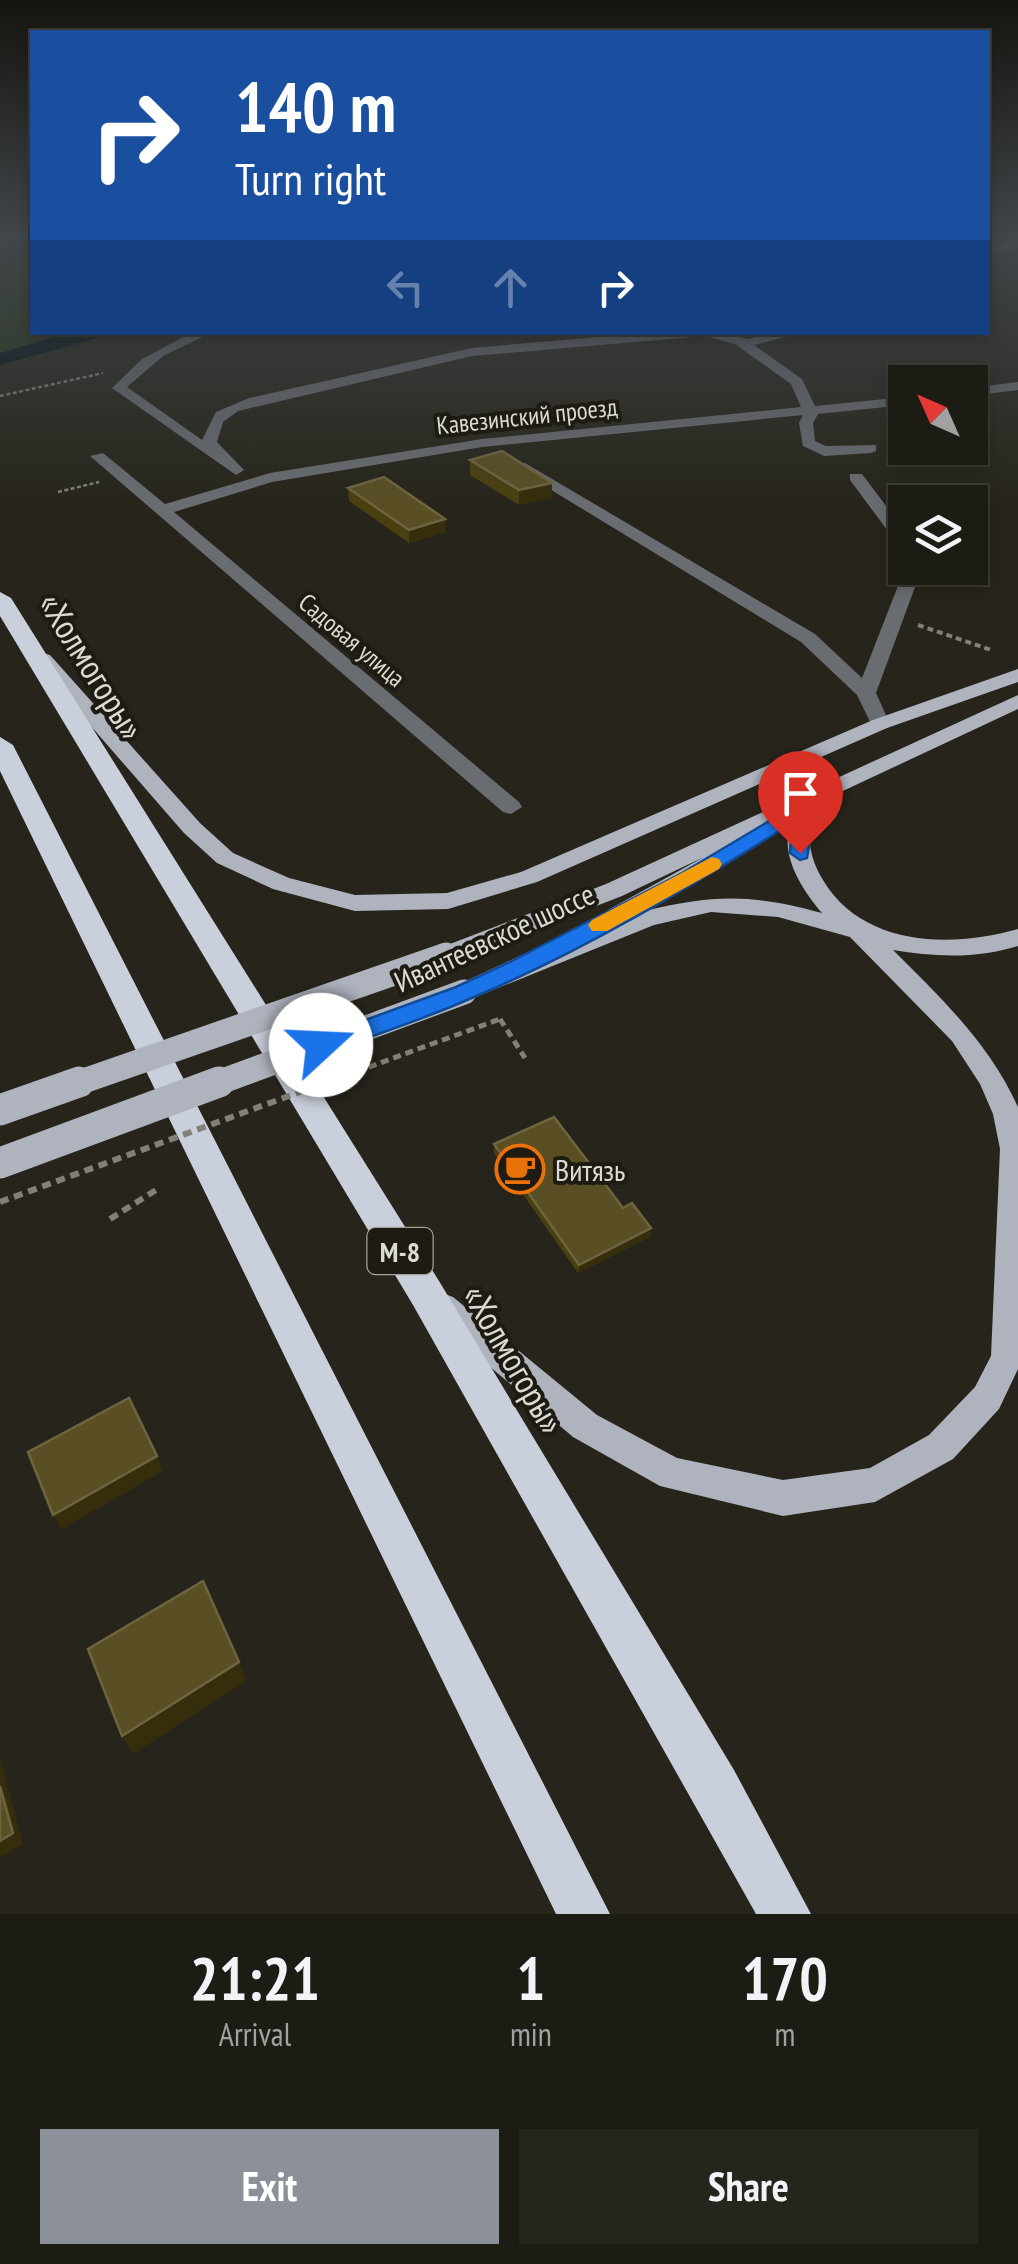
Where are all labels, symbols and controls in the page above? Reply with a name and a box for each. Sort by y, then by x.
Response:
text: 140 m [235,61,396,151]
icon: right [70,70,200,200]
text: Turn right [235,149,386,207]
icon: left [378,260,433,315]
icon: ahead [483,260,538,315]
icon: right [588,260,643,315]
north arrow [888,365,988,465]
map controls [888,365,988,585]
street label: Кавезинский проезд [435,391,619,441]
button: layers [888,485,988,585]
street label: «Холмогоры» [29,584,155,748]
street label: Садовая улица [292,586,412,694]
pin [758,751,843,854]
icon: arrive [773,766,828,821]
street label: Ивантеевское шоссе [388,874,600,1000]
position arrow [269,993,373,1097]
cafe icon: Витязь [494,1143,546,1195]
place label: Витязь [555,1150,625,1189]
road number: М-8 [368,1228,432,1274]
street label: «Холмогоры» [453,1276,575,1442]
text: 21:21 [190,1939,320,2017]
text: 1 [517,1939,545,2017]
text: 170 [742,1939,828,2017]
text: Arrival [219,2013,291,2055]
text: min [510,2013,552,2055]
text: m [774,2013,795,2055]
button: Exit [40,2129,499,2244]
button: Share [519,2129,978,2244]

